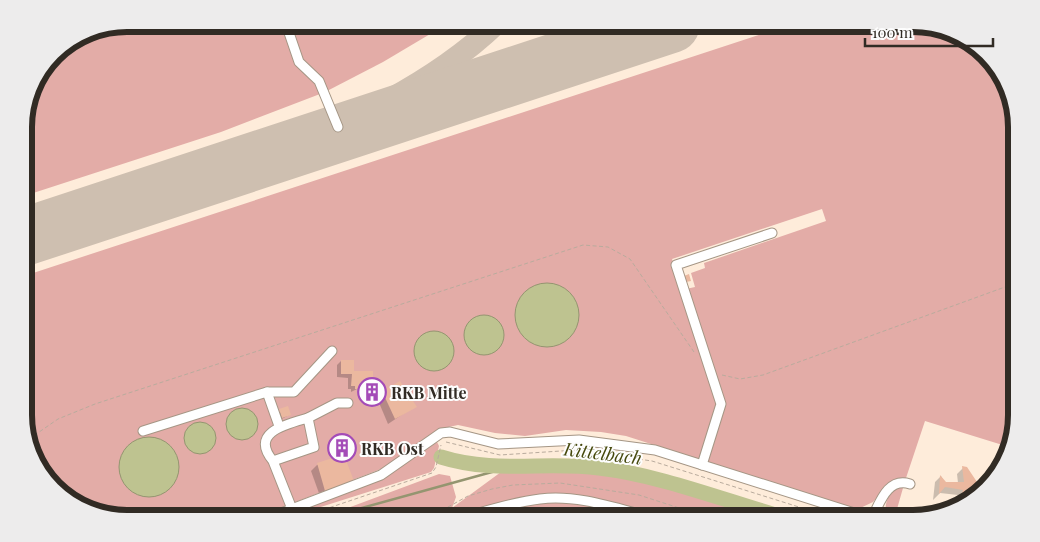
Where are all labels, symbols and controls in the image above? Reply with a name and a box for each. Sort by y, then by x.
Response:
scale bar [865,15,992,47]
text: 100 m [872,22,913,42]
building icon: RKB Mitte [357,377,387,407]
place label: RKB Mitte [391,382,467,403]
building icon: RKB Ost [327,433,357,463]
water label: Kittelbach [562,436,643,470]
place label: RKB Ost [361,438,424,459]

